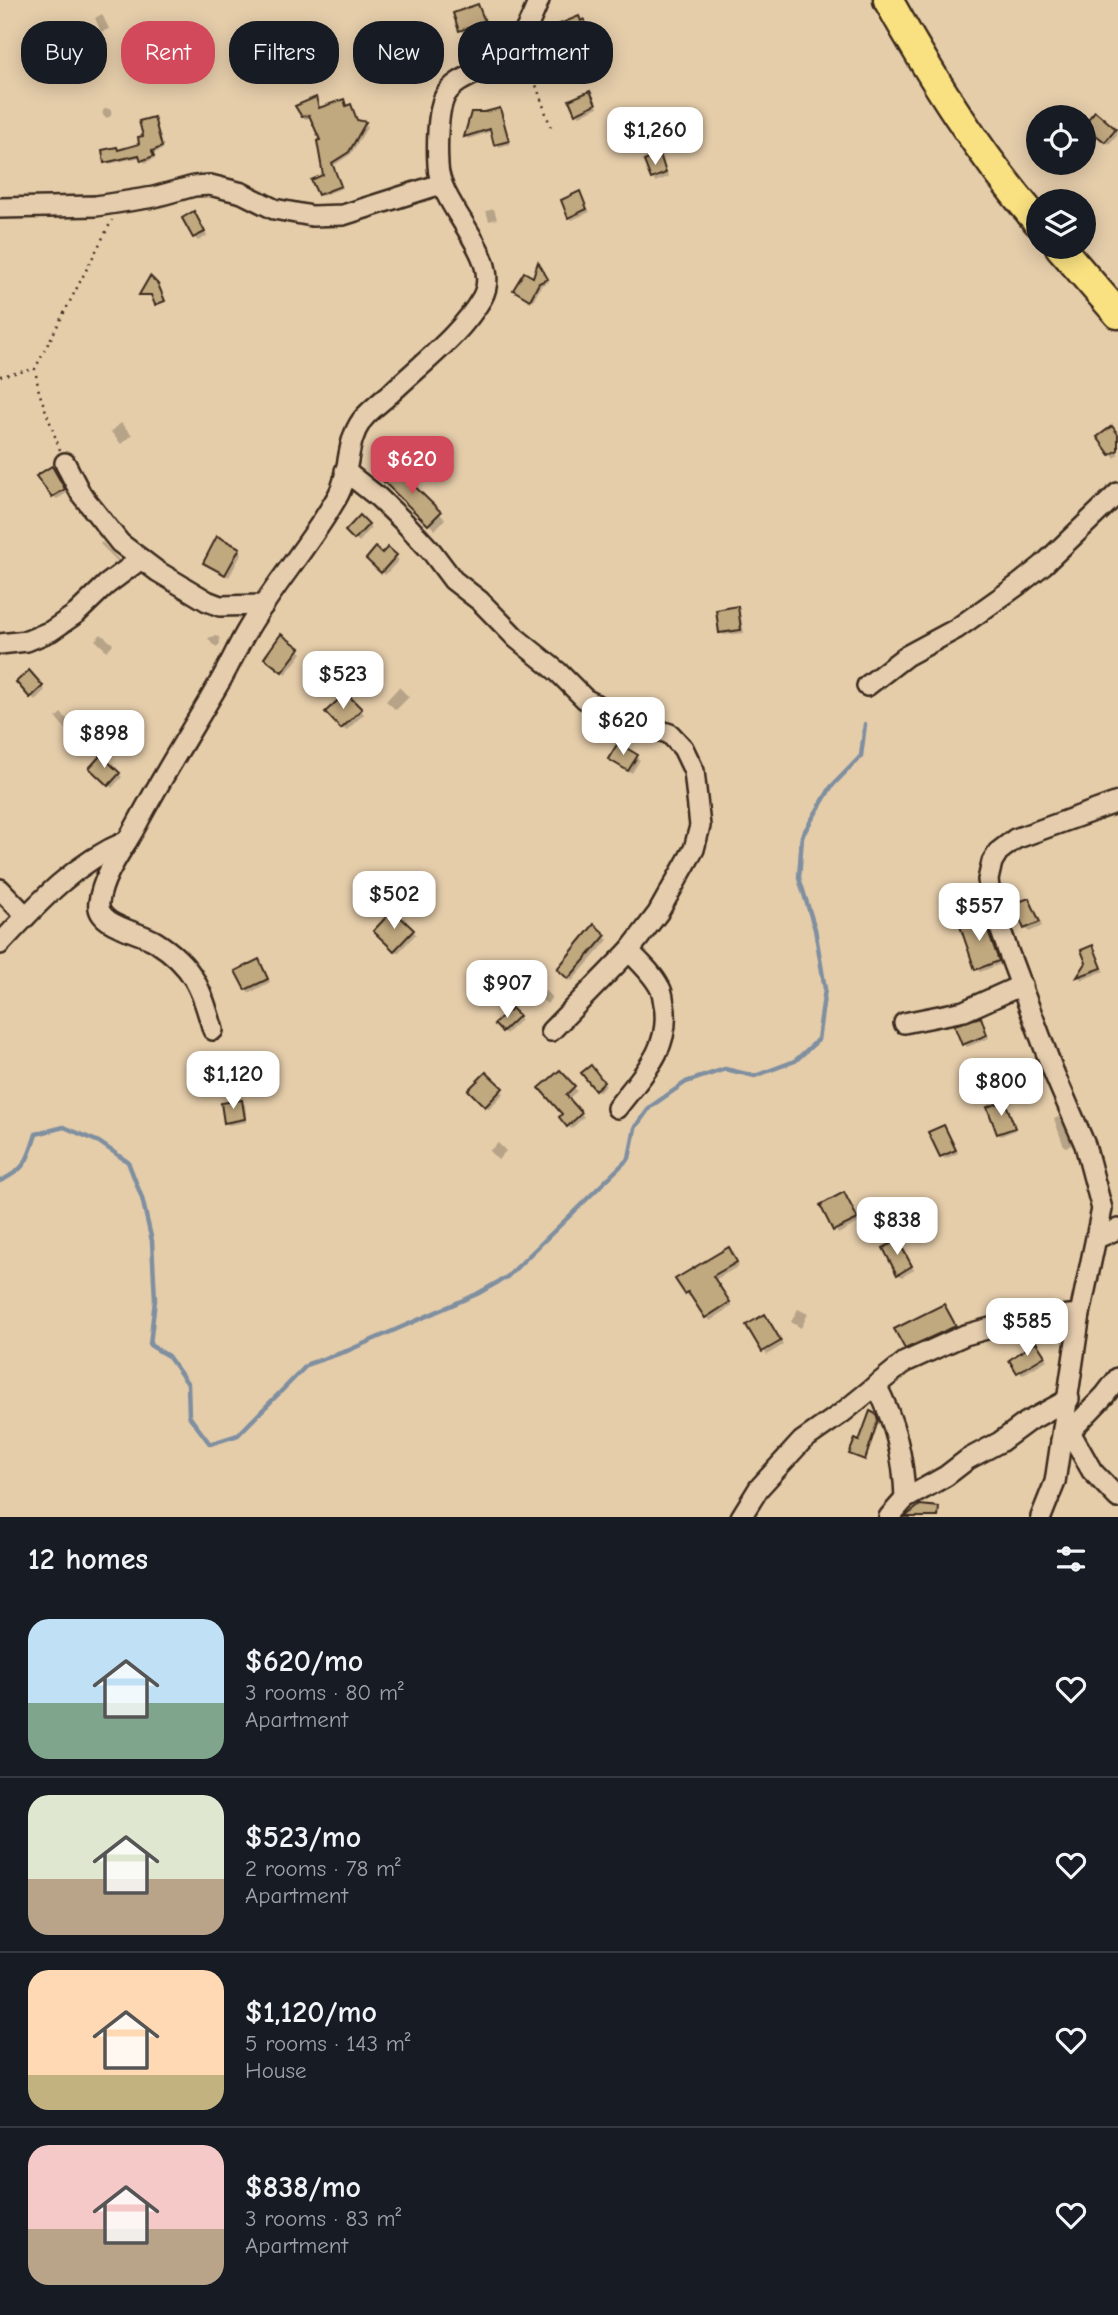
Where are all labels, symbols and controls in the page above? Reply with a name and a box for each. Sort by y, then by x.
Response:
chip: Buy [21,21,107,84]
chip: Rent [121,21,215,84]
chip: Filters [229,21,339,84]
chip: New [353,21,444,84]
chip: Apartment [458,21,613,84]
map controls [1026,105,1096,259]
button: locate [1026,105,1096,175]
pin: $1,260 [598,108,712,167]
text: $1,260 [623,116,687,143]
button: layers [1026,189,1096,259]
pin: $620 [371,436,453,496]
text: $620 [387,445,437,472]
pin: $523 [302,652,384,711]
text: $523 [319,660,367,687]
pin: $620 [582,698,664,757]
text: $620 [598,706,648,733]
pin: $898 [63,710,145,770]
text: $898 [79,719,129,746]
pin: $502 [353,872,435,931]
text: $502 [369,880,419,907]
pin: $557 [938,884,1020,943]
text: $557 [955,892,1003,919]
pin: $907 [466,960,548,1020]
text: $907 [482,969,532,996]
pin: $1,120 [176,1052,290,1111]
pin: $800 [960,1058,1042,1118]
text: $1,120 [203,1060,263,1087]
text: $800 [975,1067,1027,1094]
pin: $838 [856,1198,938,1257]
text: $838 [873,1206,921,1233]
pin: $585 [986,1298,1068,1358]
text: $585 [1002,1307,1052,1334]
icon: filters [1052,1540,1090,1578]
text: 12 homes [28,1542,148,1577]
text: $620/mo [245,1644,363,1679]
icon: home [84,1647,168,1731]
icon: heart [1052,1670,1090,1708]
text: 3 rooms · 80 m² [245,1679,404,1706]
text: Apartment [245,1706,348,1733]
text: $523/mo [245,1820,361,1855]
icon: home [84,1823,168,1907]
icon: heart [1052,1846,1090,1884]
text: 2 rooms · 78 m² [245,1855,401,1882]
text: Apartment [245,1882,348,1909]
text: $1,120/mo [245,1995,377,2030]
icon: home [84,1998,168,2082]
icon: heart [1052,2021,1090,2059]
text: 5 rooms · 143 m² [245,2030,411,2057]
text: House [245,2057,307,2084]
text: $838/mo [245,2170,361,2205]
icon: home [84,2173,168,2257]
icon: heart [1052,2196,1090,2234]
text: 3 rooms · 83 m² [245,2205,401,2232]
text: Apartment [245,2232,348,2259]

